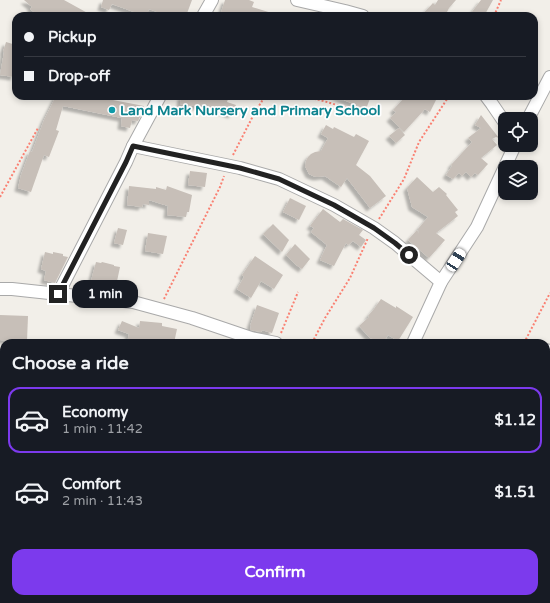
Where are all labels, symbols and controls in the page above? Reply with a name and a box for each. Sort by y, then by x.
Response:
text: Pickup [48,28,96,46]
text: Drop-off [48,67,110,85]
place label: Land Mark Nursery and Primary School [120,102,380,119]
marker: Land Mark Nursery and Primary School [107,105,117,115]
map controls [498,112,538,200]
button: locate [498,112,538,152]
button: layers [498,160,538,200]
route start [400,246,418,264]
car [444,247,468,273]
callout: 1 min [72,280,138,308]
route end [49,285,67,303]
text: 1 min [88,286,122,302]
text: Choose a ride [12,352,129,374]
icon: car [14,402,50,438]
text: Economy [62,403,128,421]
text: $1.12 [495,411,536,429]
text: 1 min · 11:42 [62,421,143,437]
icon: car [14,474,50,510]
text: Comfort [62,475,121,493]
text: $1.51 [495,483,536,501]
text: 2 min · 11:43 [62,493,143,509]
button: Confirm [12,549,538,595]

